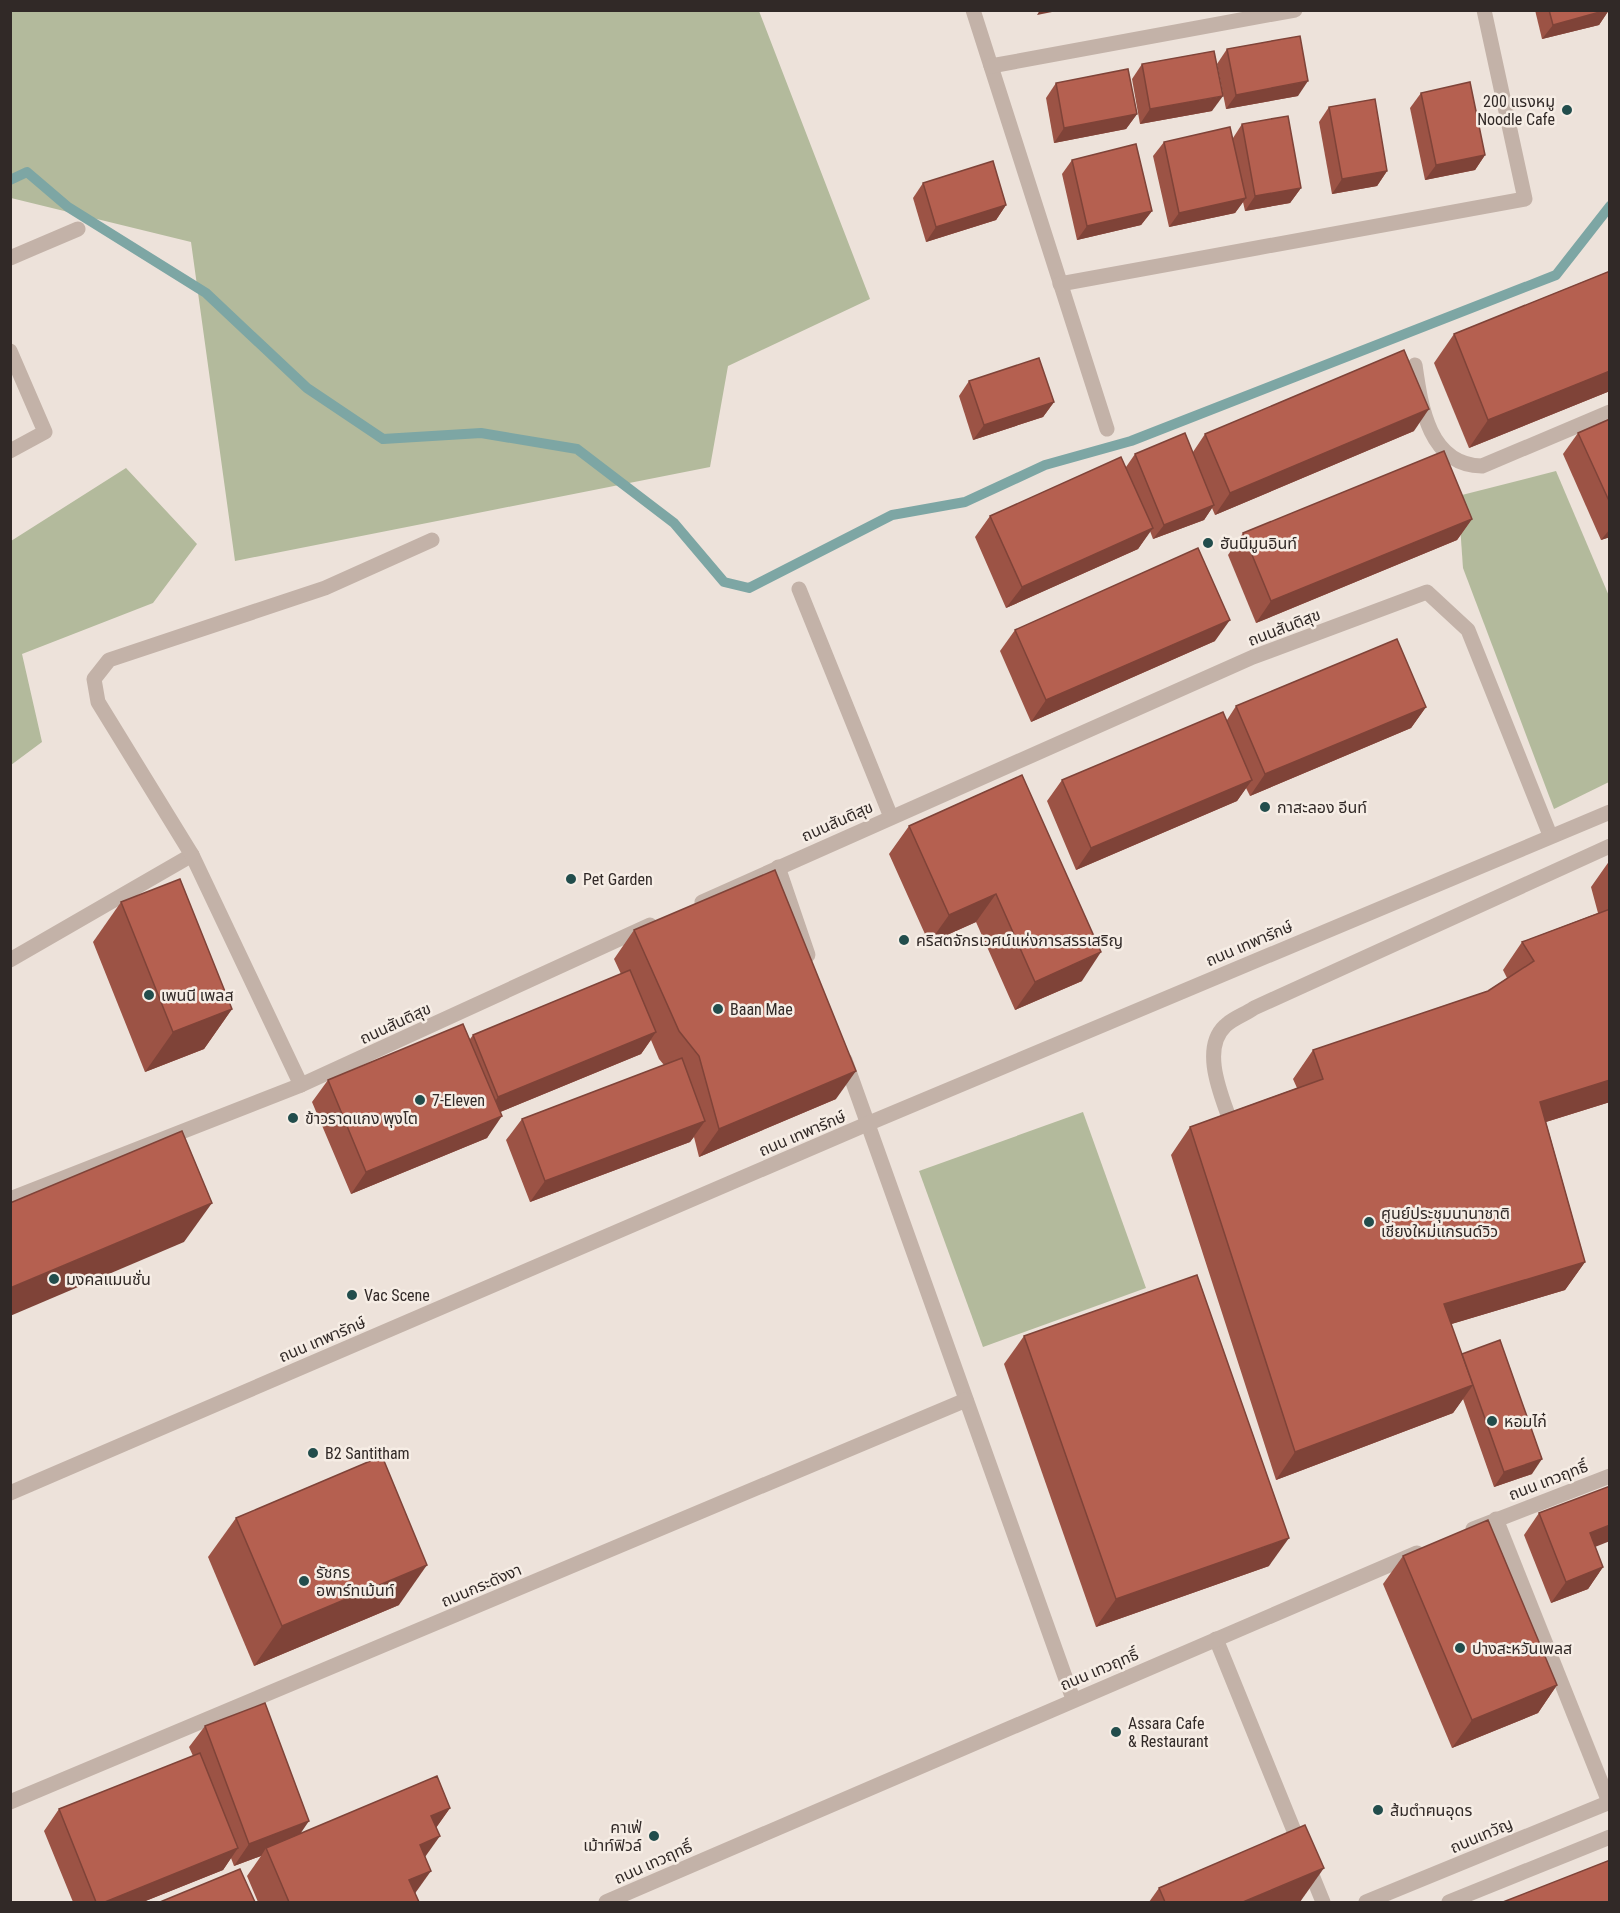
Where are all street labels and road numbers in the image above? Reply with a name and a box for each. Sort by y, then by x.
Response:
street label: ถนนสันติสุข [1245,605,1323,650]
street label: ถนนสันติสุข [798,797,876,846]
street label: ถนน เทพารักษ์ [1203,917,1296,970]
street label: ถนนสันติสุข [357,999,434,1048]
street label: ถนน เทพารักษ์ [756,1107,849,1160]
street label: ถนน เทพารักษ์ [276,1313,369,1366]
street label: ถนน เทวฤทธิ์ [1506,1457,1591,1504]
street label: ถนนกระดังงา [438,1560,524,1611]
street label: ถนน เทวฤทธิ์ [1057,1644,1142,1694]
street label: ถนนเทวัญ [1447,1814,1515,1857]
street label: ถนน เทวฤทธิ์ [611,1837,695,1888]

